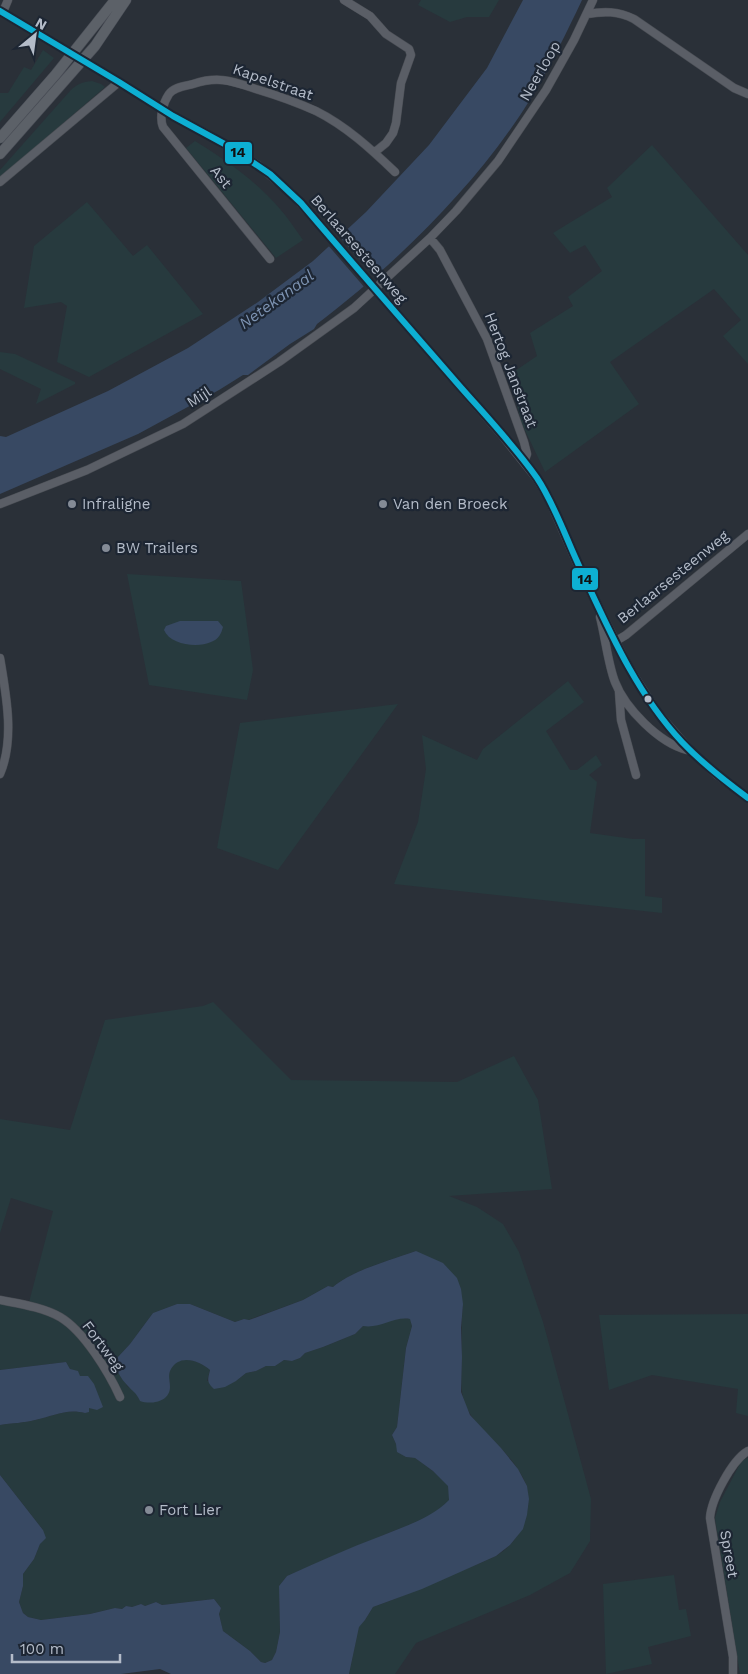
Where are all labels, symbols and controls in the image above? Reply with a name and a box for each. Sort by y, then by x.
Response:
north arrow [10,10,60,60]
text: N [33,14,50,33]
street label: Neerloop [516,38,564,104]
street label: Kapelstraat [230,60,316,104]
line badge: 14 [224,141,253,165]
text: 14 [230,144,246,160]
street label: Ast [206,162,236,193]
street label: Berlaarsesteenweg [307,191,411,307]
water label: Netekanaal [235,266,318,333]
street label: Hertog Janstraat [481,310,542,431]
street label: Mijl [183,382,215,411]
place label: Infraligne [82,495,150,513]
place label: Van den Broeck [393,495,508,513]
marker: Infraligne [66,498,78,510]
marker: Van den Broeck [377,498,389,510]
street label: Berlaarsesteenweg [614,527,732,627]
place label: BW Trailers [116,539,198,557]
marker: BW Trailers [100,542,112,554]
line badge: 14 [571,567,599,591]
text: 14 [577,571,593,587]
unlabelled marker [643,694,653,704]
street label: Fortweg [78,1317,128,1375]
place label: Fort Lier [159,1501,221,1519]
marker: Fort Lier [143,1504,155,1516]
street label: Spreet [716,1529,742,1580]
scale bar [12,1632,120,1664]
text: 100 m [20,1640,64,1658]

